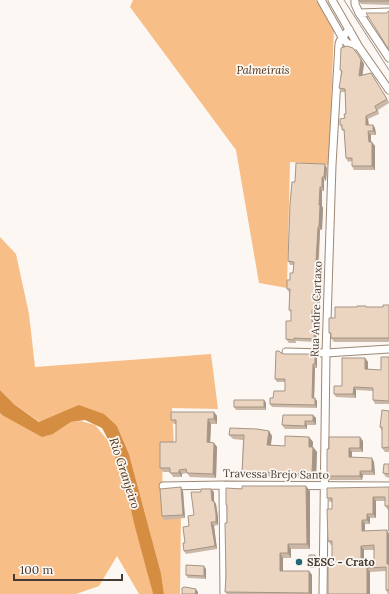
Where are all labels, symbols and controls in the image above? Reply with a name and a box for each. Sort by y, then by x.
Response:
park label: Palmeirais [236,63,290,77]
street label: Rua Andre Cartaxo [307,261,325,357]
water label: Rio Granjeiro [106,436,144,510]
street label: Travessa Brejo Santo [223,466,329,482]
place label: SESC - Crato [307,555,375,569]
scale bar [14,556,122,582]
marker: SESC - Crato [294,557,304,567]
text: 100 m [20,562,53,577]

